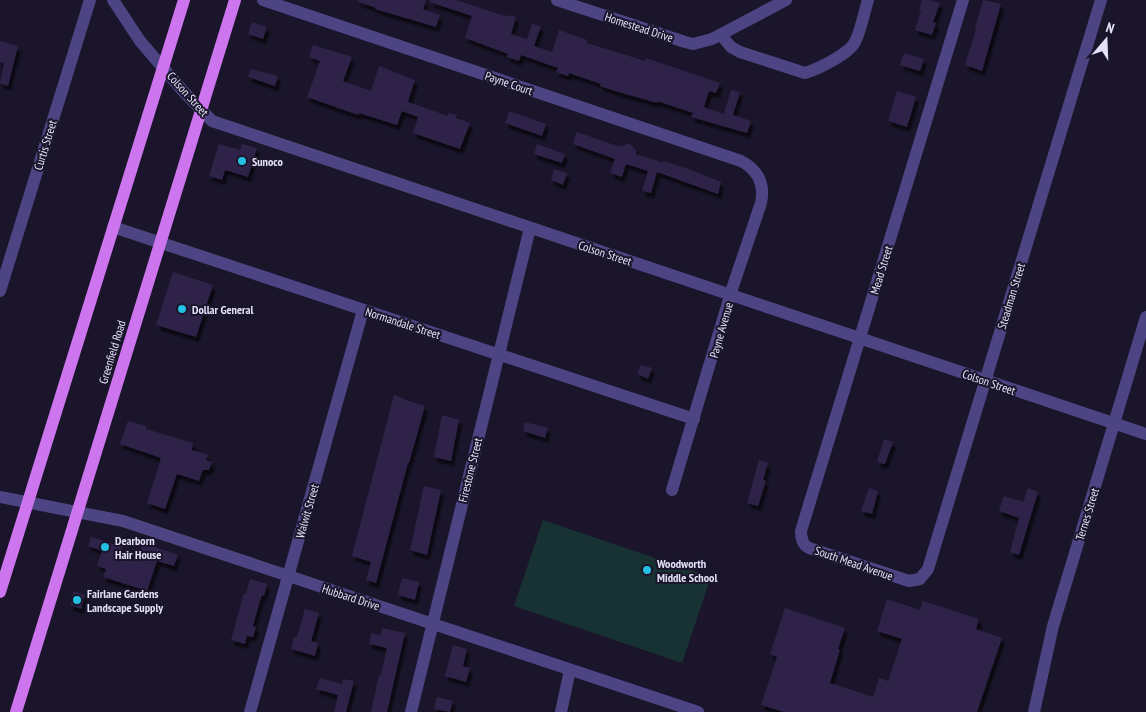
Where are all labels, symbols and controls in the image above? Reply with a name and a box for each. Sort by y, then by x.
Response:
street label: Homestead Drive [603,9,675,45]
north arrow [1081,15,1131,65]
text: N [1104,18,1117,37]
street label: Payne Court [483,68,536,98]
street label: Colson Street [164,69,212,120]
street label: Curtis Street [30,118,60,172]
place label: Sunoco [252,154,283,169]
marker: Sunoco [236,155,248,167]
street label: Colson Street [577,237,634,269]
street label: Mead Street [867,243,896,296]
street label: Steadman Street [994,260,1028,331]
street label: Payne Avenue [706,300,736,360]
place label: Dollar General [192,302,254,317]
marker: Dollar General [176,303,188,315]
street label: Normandale Street [364,304,443,342]
street label: Greenfield Road [95,318,129,386]
street label: Colson Street [961,366,1018,398]
street label: Firestone Street [455,436,485,504]
street label: Walwit Street [292,482,322,540]
street label: Ternes Street [1072,485,1102,542]
place label: Dearborn Hair House [115,533,161,562]
marker: Dearborn Hair House [99,541,111,553]
street label: South Mead Avenue [813,543,895,583]
place label: Woodworth Middle School [656,556,717,585]
marker: Woodworth Middle School [641,564,653,576]
street label: Hubbard Drive [320,581,382,613]
place label: Fairlane Gardens Landscape Supply [87,586,163,615]
marker: Fairlane Gardens Landscape Supply [71,594,83,606]

